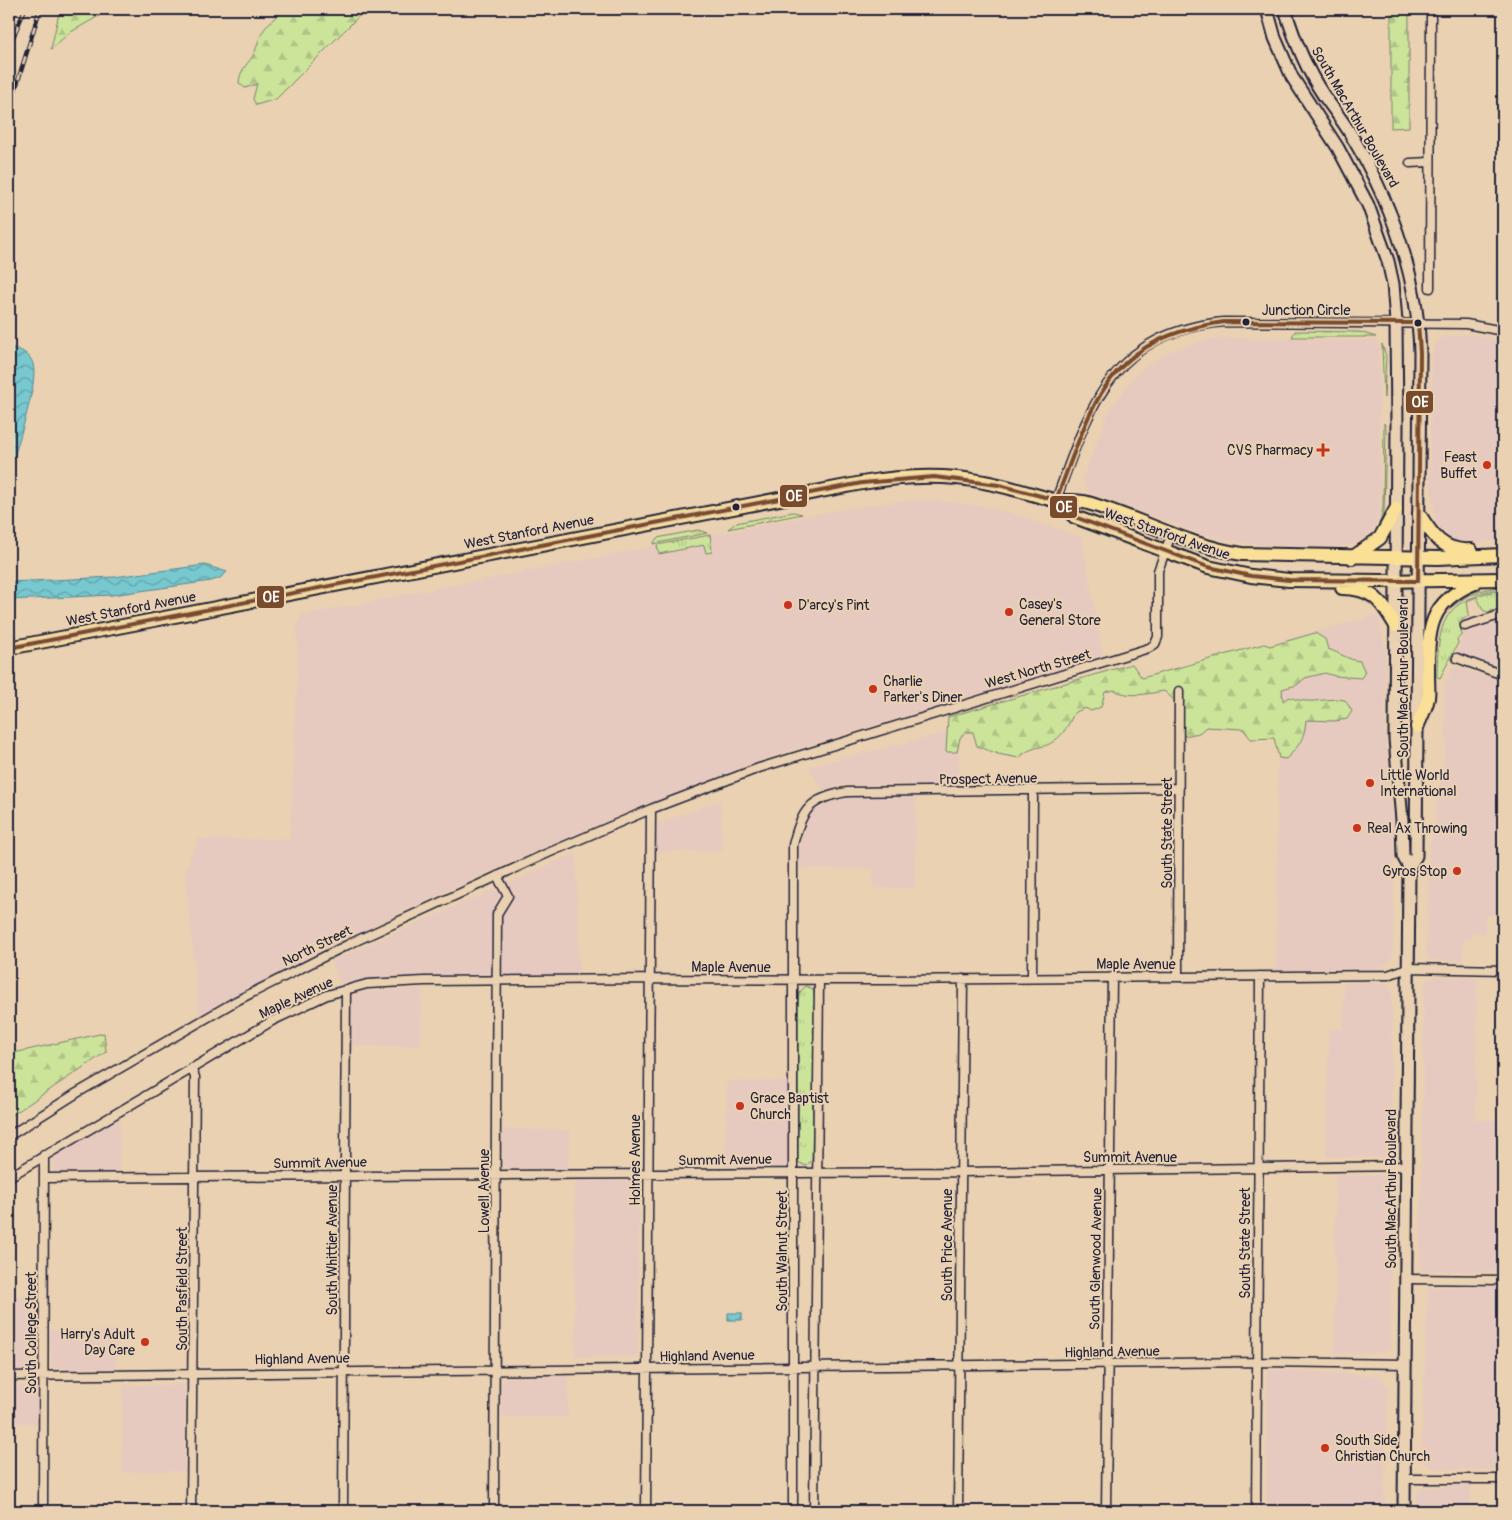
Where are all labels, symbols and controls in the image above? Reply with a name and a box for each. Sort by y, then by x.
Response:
street label: South MacArthur Boulevard [1308,43,1402,191]
street label: Junction Circle [1262,302,1350,319]
unlabelled marker [1241,317,1251,327]
unlabelled marker [1413,318,1423,328]
line badge: 0E [1405,390,1434,414]
text: 0E [1412,394,1429,411]
place label: CVS Pharmacy [1227,442,1313,459]
marker: CVS Pharmacy [1317,444,1329,456]
place label: Feast Buffet [1440,449,1477,482]
marker: Feast Buffet [1481,459,1493,471]
line badge: 0E [779,484,808,508]
text: 0E [786,488,803,505]
line badge: 0E [1049,495,1078,519]
text: 0E [1056,499,1073,516]
unlabelled marker [731,502,741,512]
street label: West Stanford Avenue [1102,505,1232,563]
street label: West Stanford Avenue [463,511,595,553]
line badge: 0E [256,585,285,609]
street label: West Stanford Avenue [65,588,197,630]
text: 0E [263,589,280,606]
place label: Casey's General Store [1019,596,1101,629]
place label: D'arcy's Pint [798,597,870,614]
street label: South MacArthur Boulevard [1395,598,1412,758]
marker: D'arcy's Pint [782,599,794,611]
marker: Casey's General Store [1003,606,1015,618]
street label: West North Street [983,646,1093,692]
place label: Charlie Parker's Diner [883,673,962,706]
marker: Charlie Parker's Diner [867,683,879,695]
place label: Little World International [1380,767,1457,800]
street label: Prospect Avenue [939,770,1037,788]
street label: South State Street [1159,777,1176,889]
marker: Little World International [1364,777,1376,789]
place label: Real Ax Throwing [1367,820,1467,837]
marker: Real Ax Throwing [1351,822,1363,834]
place label: Gyros Stop [1382,863,1447,880]
marker: Gyros Stop [1451,865,1463,877]
street label: North Street [279,922,355,970]
street label: Maple Avenue [1096,956,1176,973]
street label: Maple Avenue [691,959,771,976]
street label: Maple Avenue [256,973,336,1023]
place label: Grace Baptist Church [750,1090,829,1123]
marker: Grace Baptist Church [734,1100,746,1112]
street label: South MacArthur Boulevard [1383,1109,1400,1269]
street label: Holmes Avenue [627,1114,644,1206]
street label: Lowell Avenue [476,1149,493,1233]
street label: Summit Avenue [1083,1149,1177,1166]
street label: Summit Avenue [678,1151,772,1169]
street label: Summit Avenue [273,1154,367,1172]
street label: South Whittier Avenue [324,1184,341,1315]
street label: South State Street [1237,1187,1254,1299]
street label: South Price Avenue [939,1188,956,1302]
street label: South Glenwood Avenue [1086,1188,1106,1330]
street label: South Walnut Street [774,1190,791,1312]
street label: South Pasfield Street [174,1227,191,1351]
street label: South College Street [23,1271,40,1394]
place label: Harry's Adult Day Care [60,1326,135,1359]
marker: Harry's Adult Day Care [139,1336,151,1348]
street label: Highland Avenue [1064,1343,1160,1361]
street label: Highland Avenue [659,1347,755,1365]
street label: Highland Avenue [254,1350,350,1368]
place label: South Side Christian Church [1335,1432,1430,1465]
marker: South Side Christian Church [1319,1442,1331,1454]

